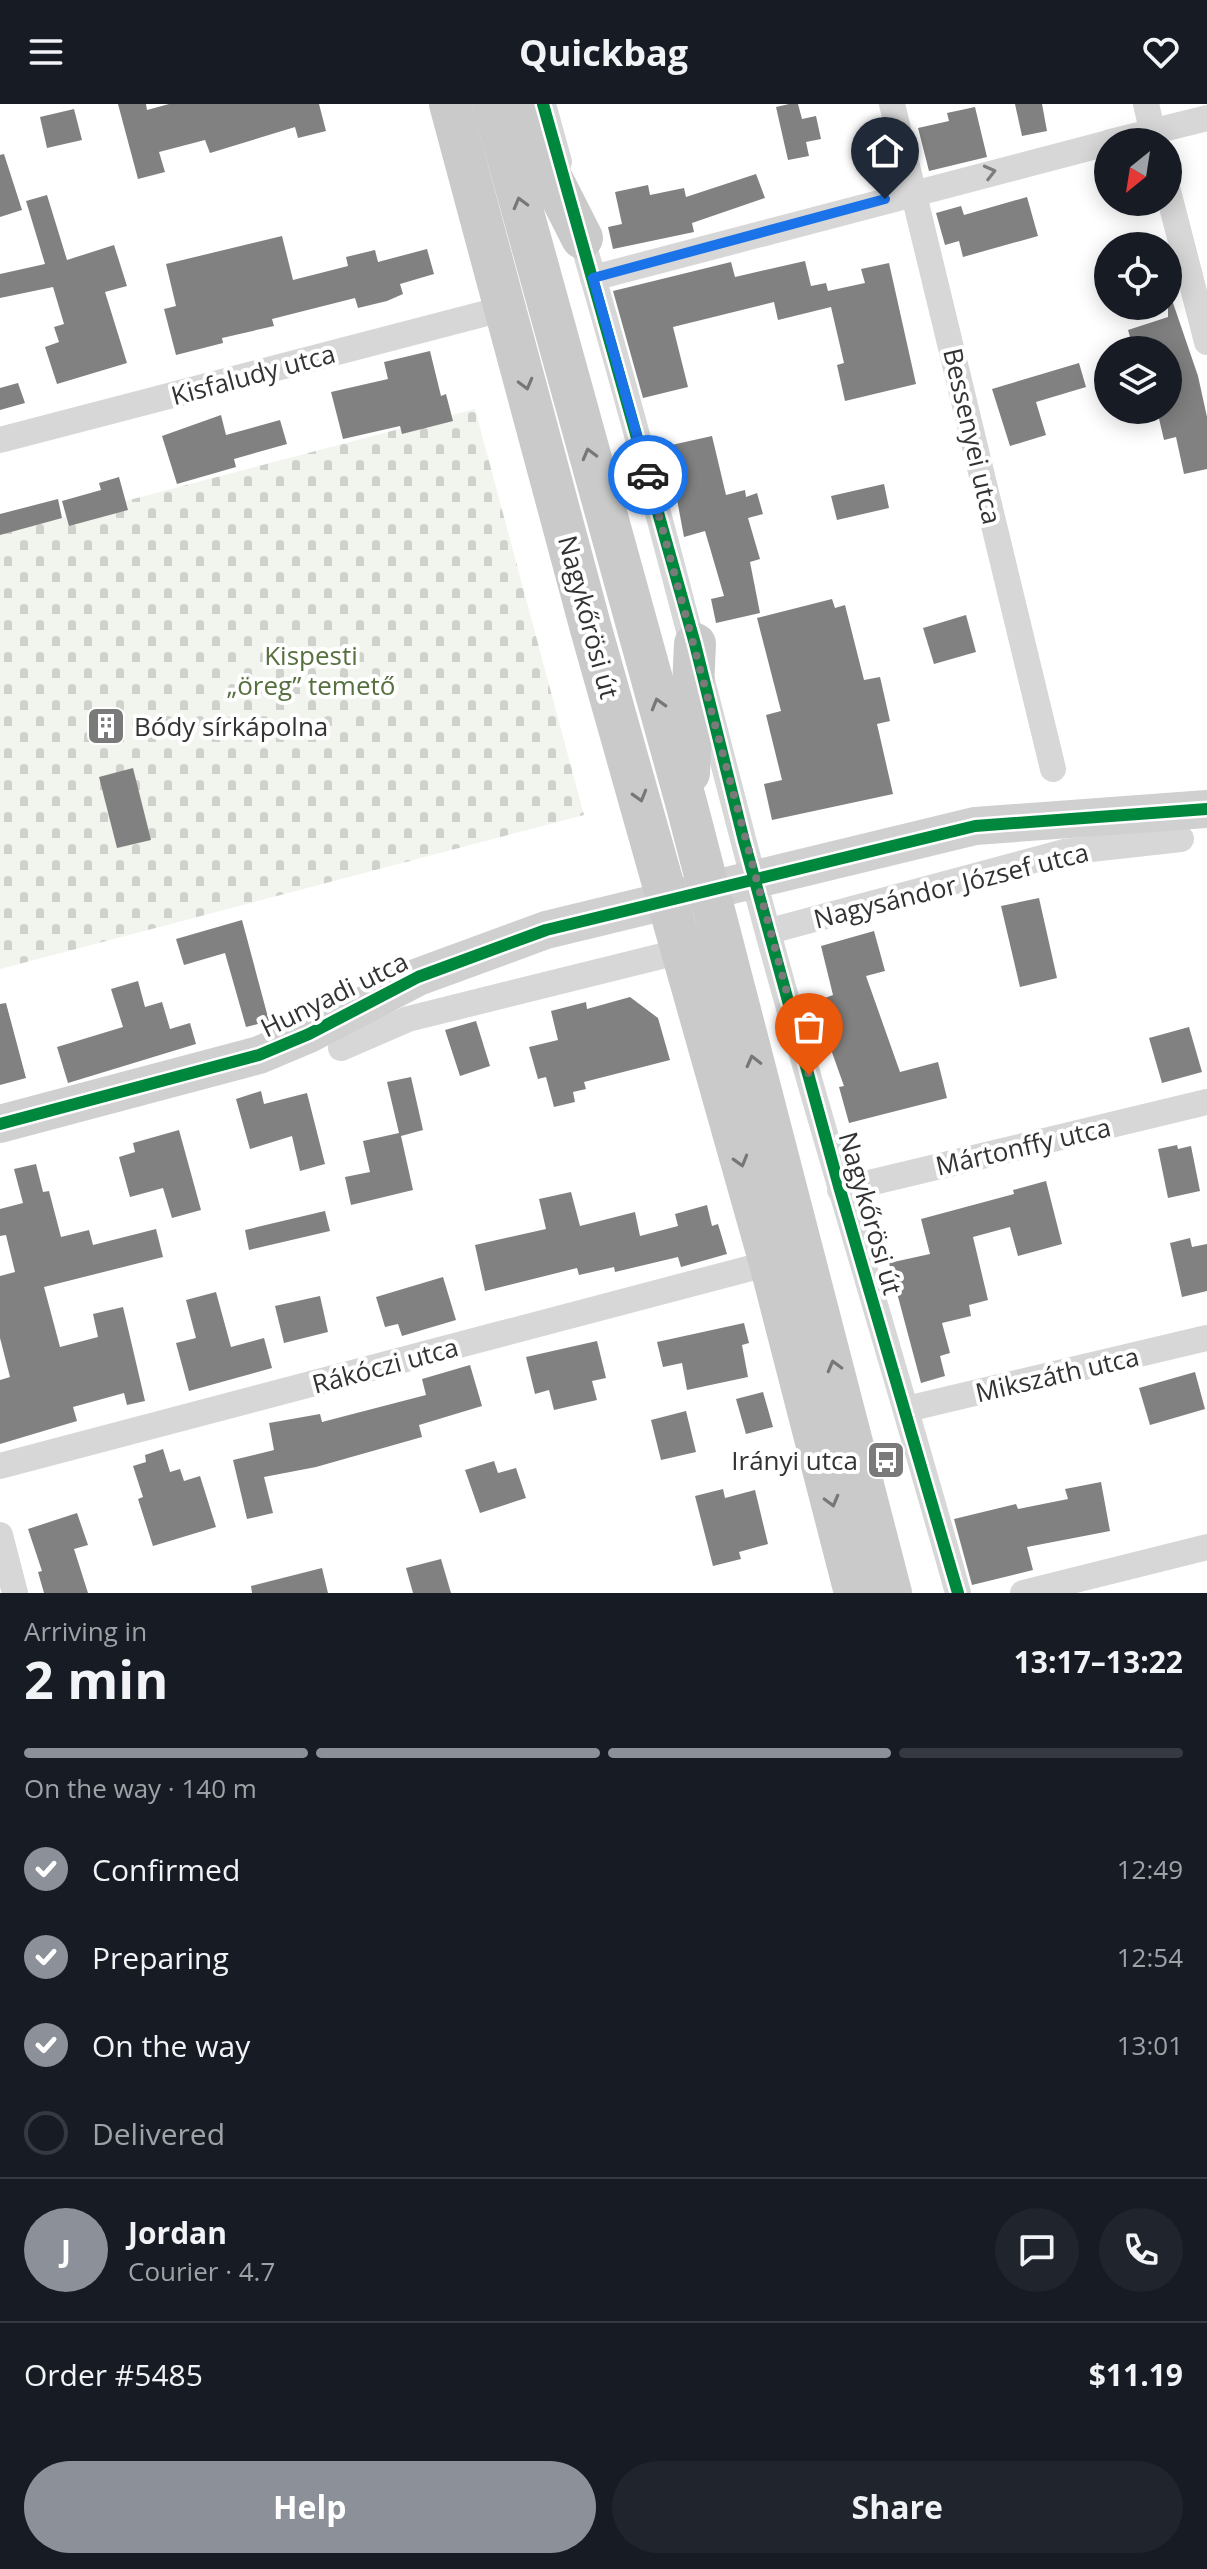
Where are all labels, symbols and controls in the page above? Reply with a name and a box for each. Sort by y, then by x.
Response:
text: Quickbag [519,28,688,77]
icon: menu [24,30,68,74]
icon: heart [1139,30,1183,74]
pin [851,117,919,199]
north arrow [1094,128,1182,216]
map controls [1094,128,1182,424]
icon: home [863,129,907,173]
one-way arrow [982,164,996,181]
one-way arrow [513,197,529,211]
button: locate [1094,232,1182,320]
street label: Kisfaludy utca [167,335,339,413]
button: layers [1094,336,1182,424]
street label: Bessenyei utca [935,344,1011,528]
one-way arrow [517,376,534,390]
courier [608,435,688,515]
one-way arrow [581,447,598,461]
icon: car [626,453,670,497]
street label: Nagykőrösi út [550,531,628,703]
park label: Kispesti „öreg” temető [227,637,395,703]
one-way arrow [651,698,667,712]
building icon: Bódy sírkápolna [85,705,127,747]
place label: Bódy sírkápolna [134,708,328,744]
one-way arrow [631,789,647,803]
street label: Nagysándor József utca [810,833,1092,937]
street label: Hunyadi utca [254,943,414,1045]
pin [775,993,843,1075]
icon: bag [787,1005,831,1049]
one-way arrow [746,1054,763,1068]
street label: Mártonffy utca [932,1108,1114,1184]
street label: Nagykőrösi út [831,1127,911,1299]
one-way arrow [731,1153,748,1167]
street label: Rákóczi utca [308,1328,462,1402]
street label: Mikszáth utca [972,1338,1142,1410]
one-way arrow [827,1360,844,1374]
bus stop icon: Irányi utca [865,1439,907,1481]
place label: Irányi utca [731,1442,858,1478]
one-way arrow [822,1494,839,1508]
text: Arriving in [24,1613,147,1649]
text: 13:17–13:22 [1014,1641,1183,1682]
text: 2 min [24,1643,168,1714]
text: On the way · 140 m [24,1770,257,1806]
icon: check [24,1847,68,1891]
text: Confirmed [92,1849,240,1890]
text: 12:49 [1117,1851,1183,1887]
icon: check [24,1935,68,1979]
text: Preparing [92,1937,229,1978]
text: 12:54 [1117,1939,1183,1975]
icon: check [24,2023,68,2067]
text: On the way [92,2025,250,2066]
text: 13:01 [1117,2027,1183,2063]
text: Delivered [92,2113,225,2154]
button: chat [995,2208,1079,2292]
button: phone [1099,2208,1183,2292]
text: Jordan [128,2212,227,2253]
text: J [61,2230,71,2271]
text: Courier · 4.7 [128,2253,275,2289]
text: Order #5485 [24,2354,203,2395]
text: $11.19 [1089,2354,1183,2395]
button: Help [24,2461,596,2553]
button: Share [612,2461,1183,2553]

